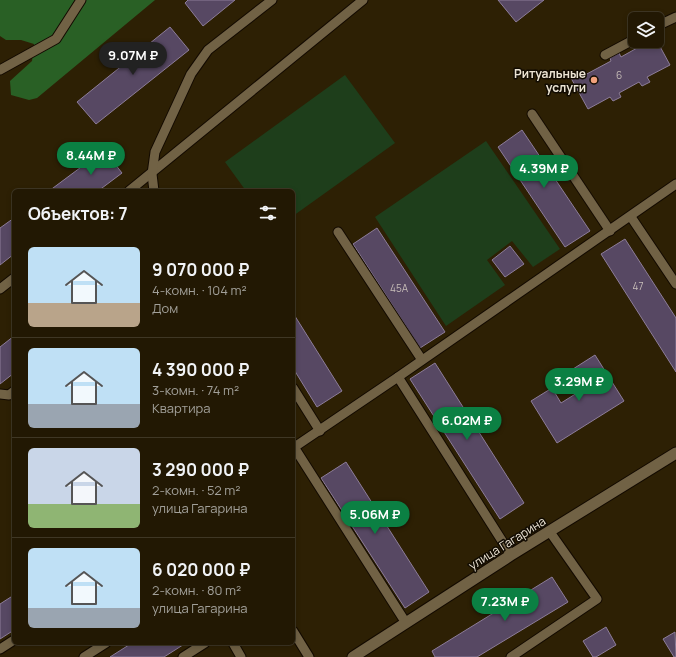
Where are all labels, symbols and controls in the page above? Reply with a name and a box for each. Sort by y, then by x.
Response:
map controls [628,12,664,48]
button: layers [628,12,664,48]
pin: 9.07M ₽ [96,42,170,76]
text: 9.07M ₽ [108,46,158,64]
place label: Ритуальные услуги [514,65,586,96]
house number: 6 [616,68,622,82]
marker: Ритуальные услуги [589,75,599,85]
pin: 8.44M ₽ [54,142,128,176]
text: 8.44M ₽ [66,146,116,164]
pin: 4.39M ₽ [507,155,581,189]
text: 4.39M ₽ [519,159,569,177]
text: Объектов: 7 [28,202,128,225]
icon: filters [257,202,279,224]
text: 9 070 000 ₽ [152,258,249,281]
icon: home [60,263,108,311]
house number: 47 [633,279,643,293]
text: 4-комн. · 104 m² [152,281,247,299]
house number: 45А [390,281,409,295]
text: Дом [152,299,178,317]
text: 4 390 000 ₽ [152,358,249,381]
icon: home [60,364,108,412]
pin: 3.29M ₽ [542,368,616,402]
text: 3.29M ₽ [554,372,604,390]
text: 3-комн. · 74 m² [152,381,239,399]
text: Квартира [152,399,211,417]
pin: 6.02M ₽ [430,407,504,441]
text: 6.02M ₽ [442,411,492,429]
text: 3 290 000 ₽ [152,458,249,481]
icon: home [60,464,108,512]
text: 2-комн. · 52 m² [152,481,240,499]
text: улица Гагарина [152,499,248,517]
pin: 5.06M ₽ [338,501,412,535]
text: 5.06M ₽ [350,505,400,523]
street label: улица Гагарина [465,512,549,574]
text: 6 020 000 ₽ [152,558,250,581]
icon: home [60,564,108,612]
text: 2-комн. · 80 m² [152,581,241,599]
pin: 7.23M ₽ [468,588,542,622]
text: 7.23M ₽ [481,592,529,610]
text: улица Гагарина [152,599,248,617]

